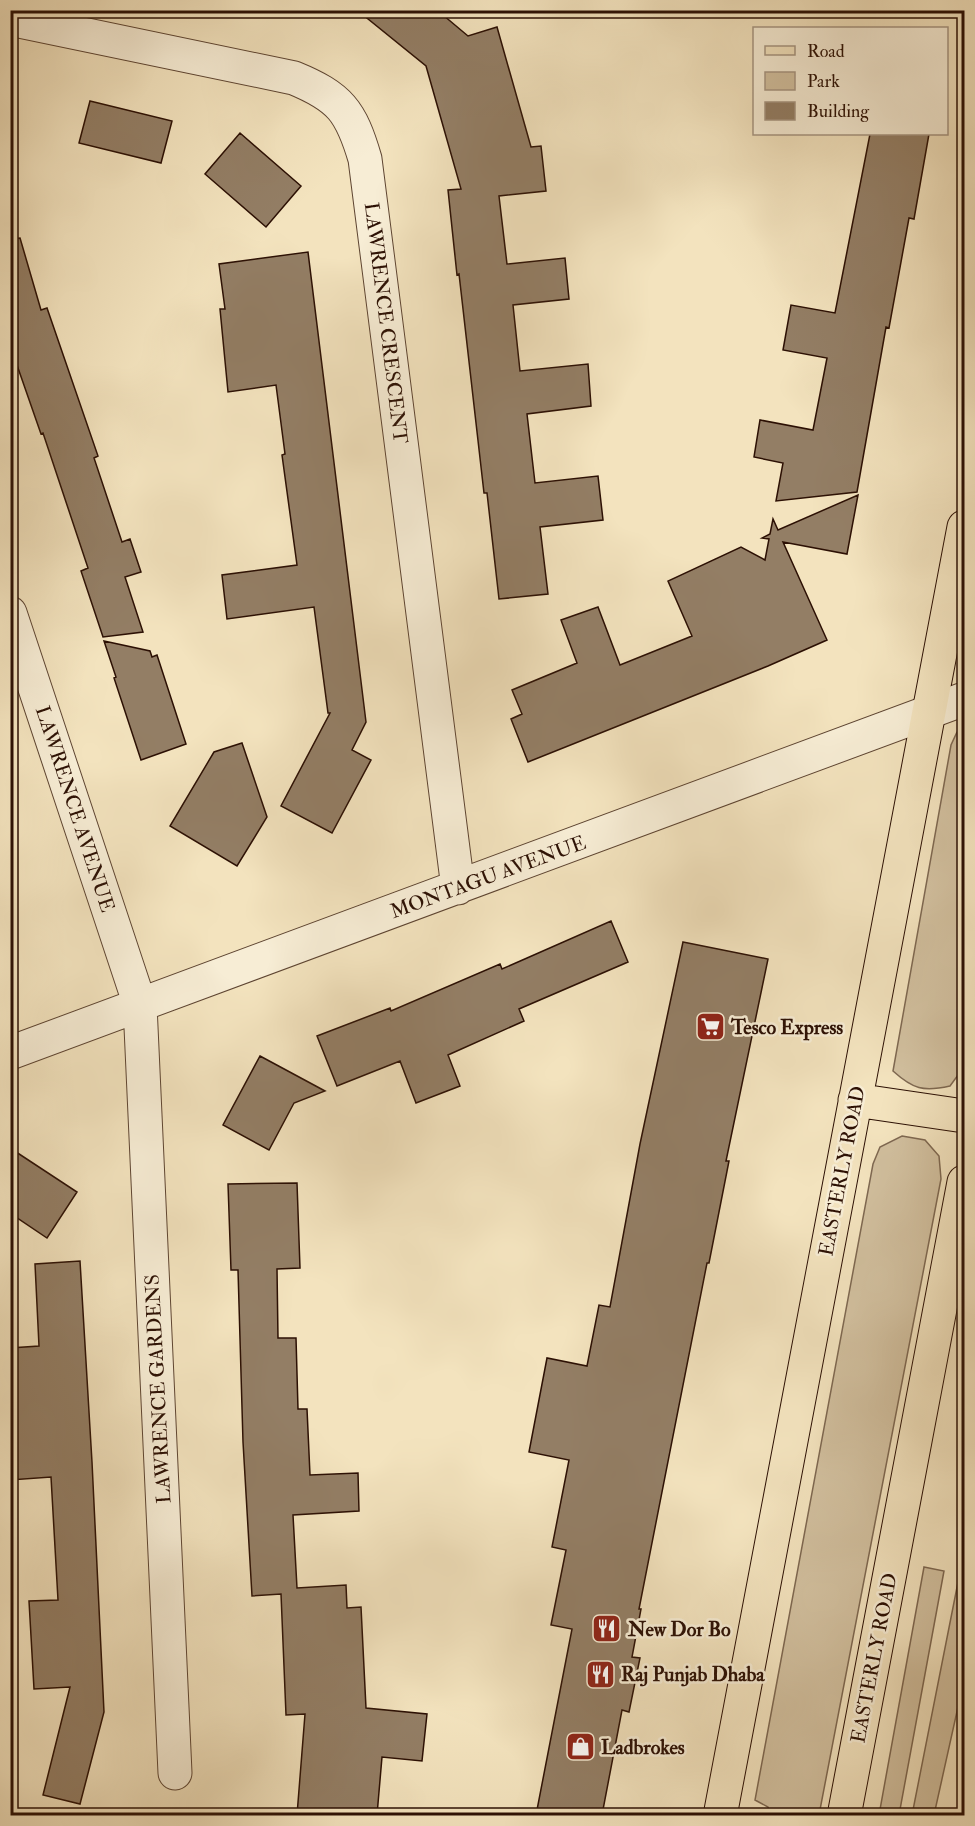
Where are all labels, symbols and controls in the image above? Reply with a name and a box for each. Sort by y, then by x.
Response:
legend [753,27,948,135]
text: Road [807,40,845,63]
text: Park [807,70,840,93]
text: Building [807,100,870,123]
street label: LAWRENCE CRESCENT [359,201,413,445]
street label: LAWRENCE AVENUE [30,703,120,915]
street label: MONTAGU AVENUE [387,830,589,924]
supermarket icon: Tesco Express [694,1011,726,1043]
place label: Tesco Express [730,1015,843,1041]
street label: EASTERLY ROAD [813,1084,871,1258]
street label: LAWRENCE GARDENS [140,1274,176,1504]
street label: EASTERLY ROAD [845,1571,903,1745]
restaurant icon: New Dor Bo [591,1613,623,1645]
place label: New Dor Bo [627,1617,731,1642]
restaurant icon: Raj Punjab Dhaba [584,1658,616,1690]
place label: Raj Punjab Dhaba [621,1662,765,1687]
shop icon: Ladbrokes [564,1731,596,1763]
place label: Ladbrokes [601,1735,685,1760]

